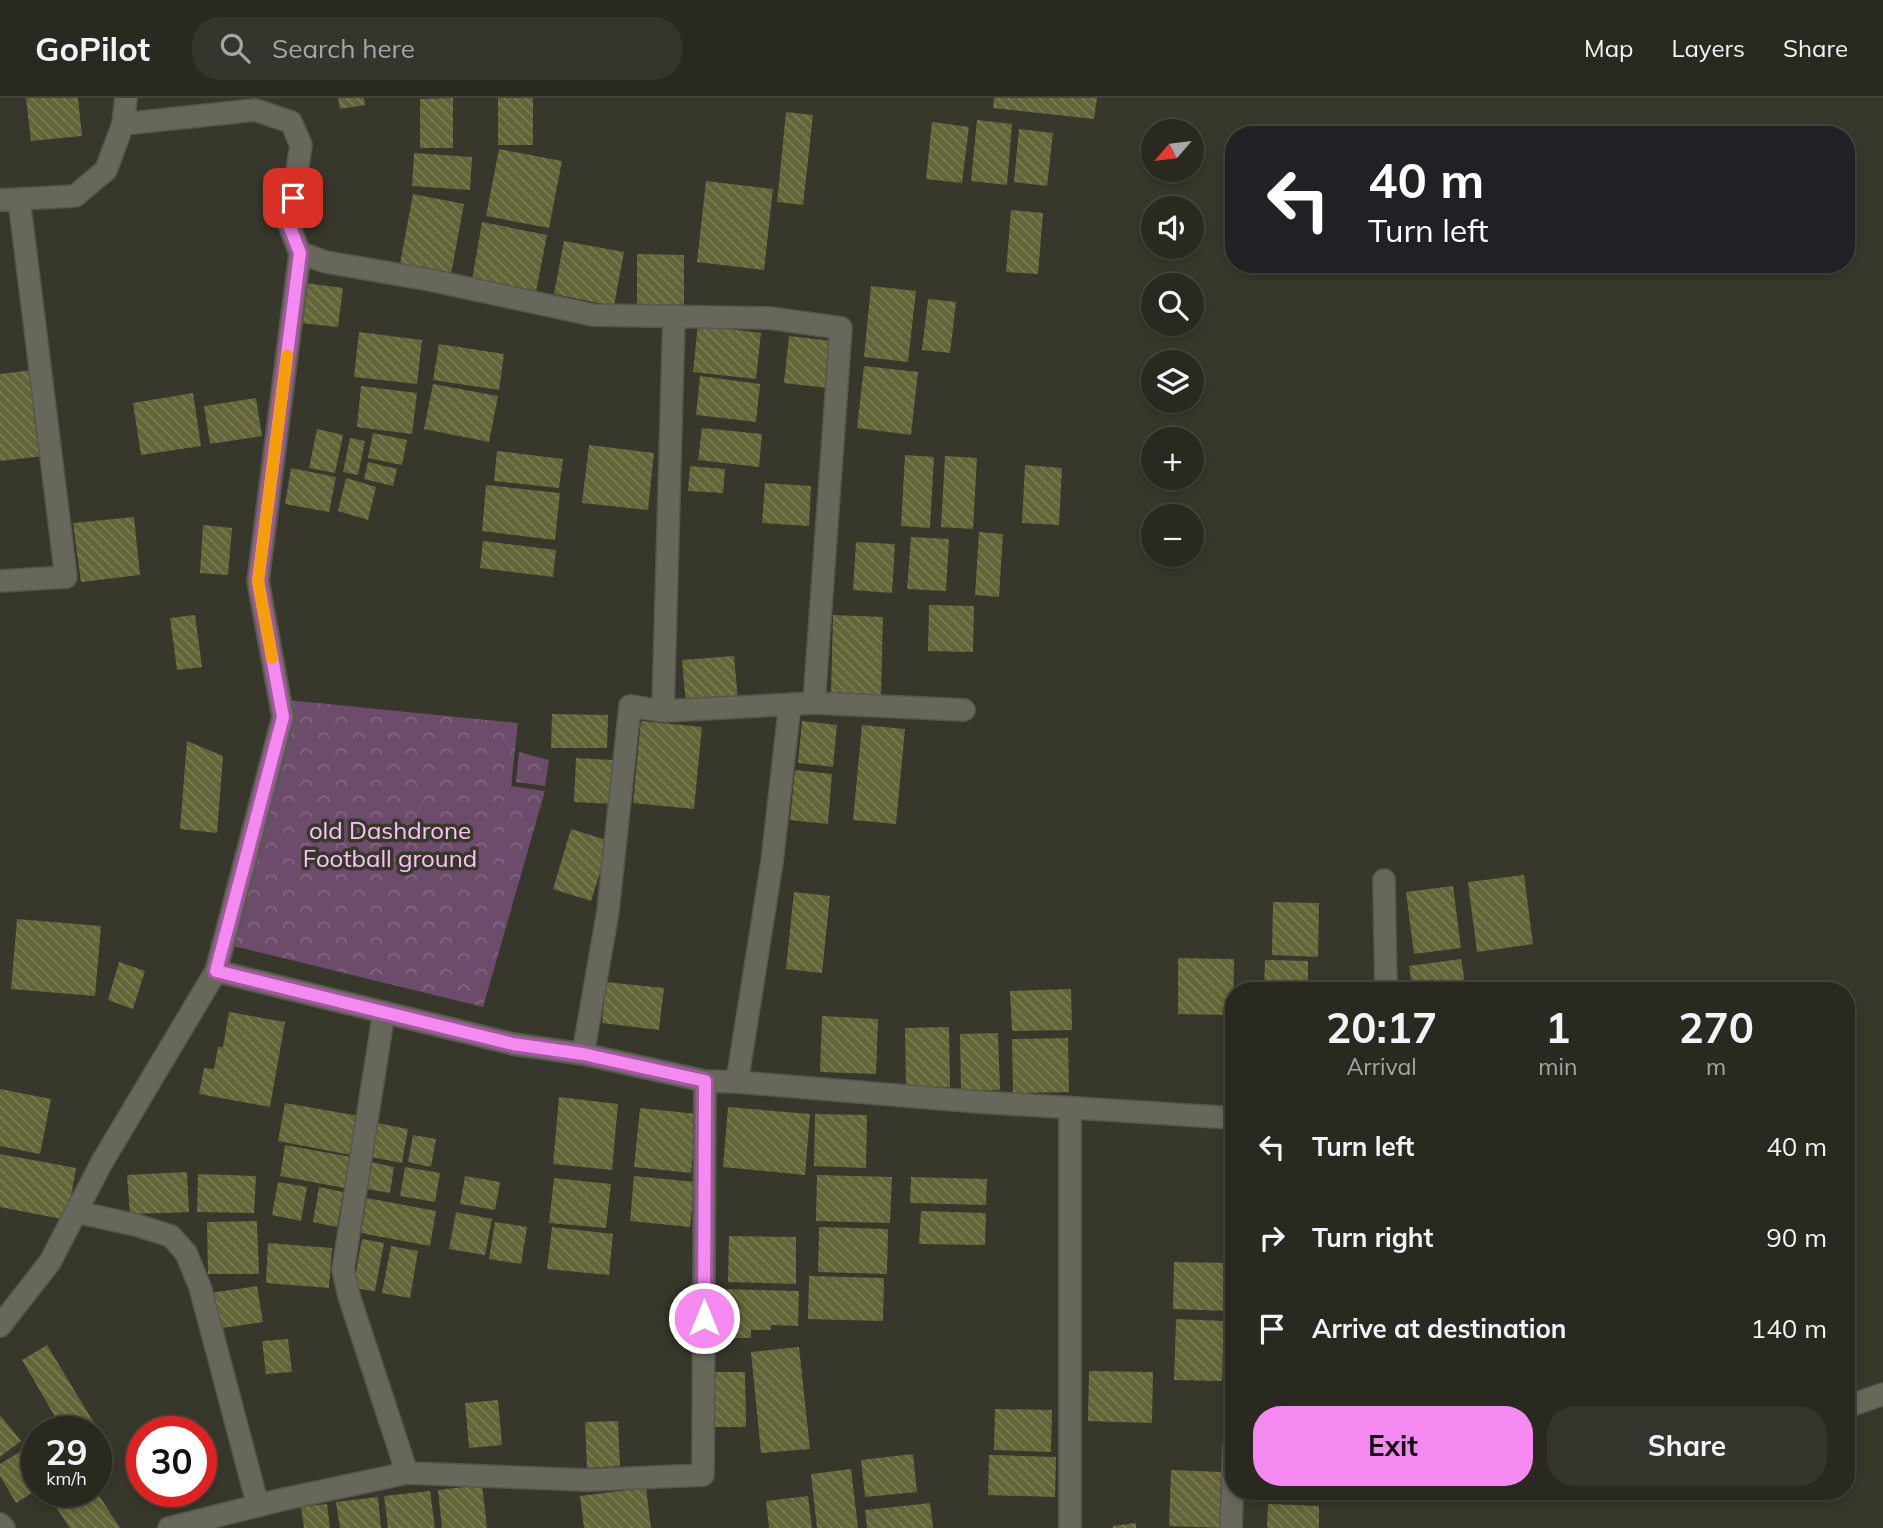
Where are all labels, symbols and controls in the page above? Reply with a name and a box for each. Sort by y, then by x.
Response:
search box [192,17,682,80]
text: GoPilot [35,28,150,69]
icon: search [216,29,254,67]
text: Search here [272,32,415,65]
text: Map [1584,33,1633,63]
text: Layers [1671,33,1745,63]
text: Share [1783,33,1848,63]
north arrow [1141,119,1204,182]
map controls [1141,119,1204,567]
text: 40 m [1368,149,1484,210]
icon: left [1253,154,1344,245]
pin [263,168,323,228]
icon: arrive [274,179,312,217]
button: sound [1141,196,1204,259]
text: Turn left [1368,210,1488,250]
button: search [1141,273,1204,336]
button: layers [1141,350,1204,413]
button: + [1141,427,1204,490]
button: − [1141,504,1204,567]
park label: old Dashdrone Football ground [303,815,477,873]
text: 20:17 [1326,1001,1437,1054]
text: 1 [1545,1001,1570,1054]
text: 270 [1678,1001,1754,1054]
text: Arrival [1346,1052,1417,1081]
text: min [1538,1052,1577,1081]
text: m [1706,1052,1726,1081]
icon: left [1253,1128,1291,1166]
text: Turn left [1312,1130,1414,1163]
text: 40 m [1766,1130,1827,1163]
icon: right [1253,1219,1291,1257]
text: Turn right [1312,1221,1433,1254]
text: 90 m [1766,1221,1827,1254]
position arrow [667,1281,741,1355]
icon: arrive [1253,1310,1291,1348]
text: Arrive at destination [1312,1312,1567,1345]
text: 140 m [1751,1312,1827,1345]
button: Exit [1253,1406,1533,1486]
button: Share [1547,1406,1827,1486]
speed limit sign: 30 [126,1416,217,1507]
text: 29 [45,1430,88,1474]
text: km/h [46,1467,87,1490]

